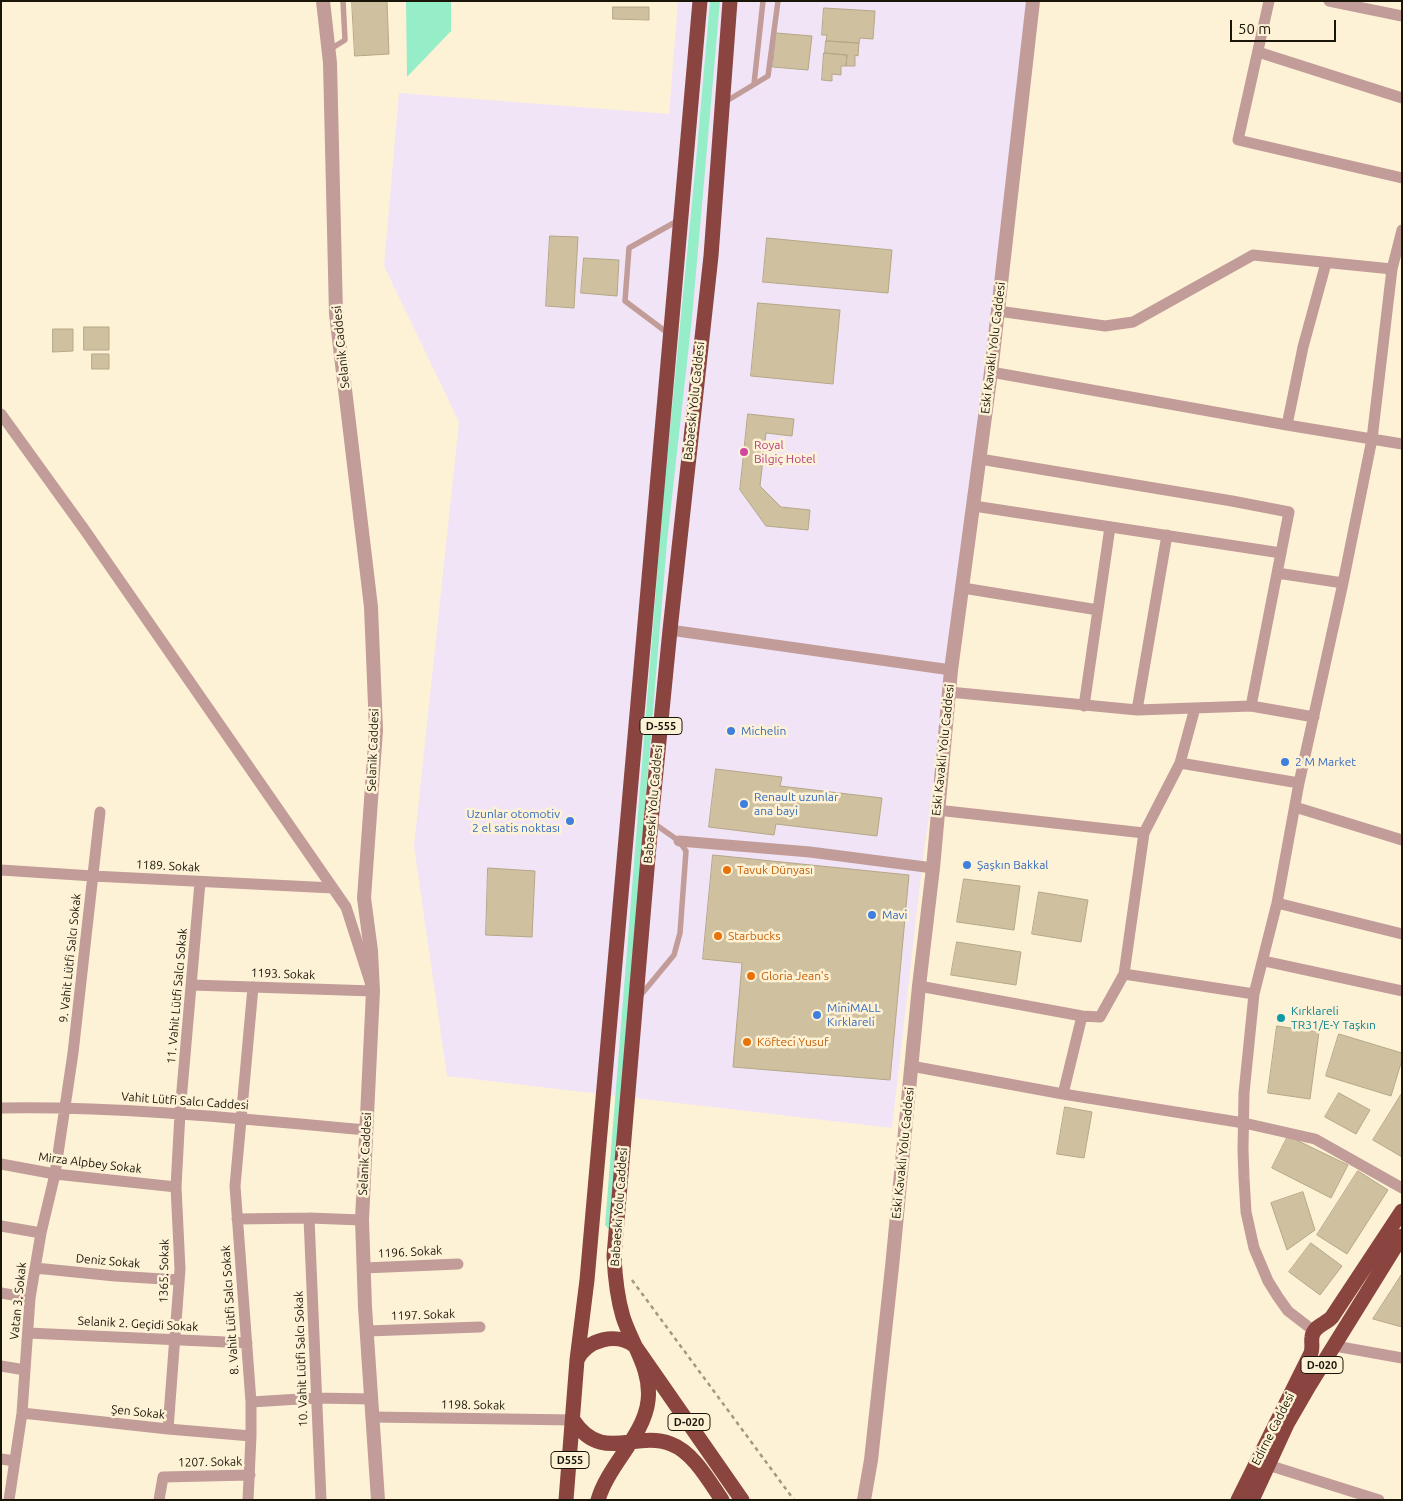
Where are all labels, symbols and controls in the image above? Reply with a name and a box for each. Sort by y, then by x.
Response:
scale bar [1233,10,1339,42]
text: 50 m [1238,20,1271,37]
street label: Eski Kavaklı Yolu Caddesi [978,281,1008,415]
street label: Selanik Caddesi [329,305,353,389]
street label: Babaeski Yolu Caddesi [681,341,707,461]
place label: Royal Bilgiç Hotel [754,438,816,466]
marker: Royal Bilgiç Hotel [738,446,750,458]
street label: Eski Kavaklı Yolu Caddesi [929,683,957,817]
street label: Selanik Caddesi [364,708,382,792]
road number: D-555 [640,718,682,734]
place label: Michelin [741,724,786,738]
marker: Michelin [725,725,737,737]
street label: Babaeski Yolu Caddesi [641,744,665,864]
place label: 2 M Market [1295,755,1356,769]
marker: 2 M Market [1279,756,1291,768]
place label: Renault uzunlar ana bayi [754,790,839,818]
marker: Renault uzunlar ana bayi [738,798,750,810]
place label: Uzunlar otomotiv 2 el satis noktası [466,807,560,835]
marker: Uzunlar otomotiv 2 el satis noktası [564,815,576,827]
street label: 1189. Sokak [135,857,201,875]
place label: Şaşkın Bakkal [977,858,1048,872]
marker: Şaşkın Bakkal [961,859,973,871]
place label: Tavuk Dünyası [737,863,813,877]
marker: Tavuk Dünyası [721,864,733,876]
street label: 9. Vahit Lütfi Salcı Sokak [56,893,84,1023]
place label: Mavi [882,908,907,922]
marker: Mavi [866,909,878,921]
street label: 11. Vahit Lütfi Salcı Sokak [164,927,190,1065]
place label: Starbucks [728,929,780,943]
marker: Starbucks [712,930,724,942]
street label: 1193. Sokak [251,966,315,982]
place label: Gloria Jean's [761,969,829,983]
marker: Gloria Jean's [745,970,757,982]
place label: MiniMALL Kırklareli [827,1001,881,1029]
place label: Kırklareli TR31/E-Y Taşkın [1291,1004,1376,1032]
marker: MiniMALL Kırklareli [811,1009,823,1021]
marker: Kırklareli TR31/E-Y Taşkın [1275,1012,1287,1024]
place label: Köfteci Yusuf [757,1035,828,1049]
marker: Köfteci Yusuf [741,1036,753,1048]
street label: Eski Kavaklı Yolu Caddesi [889,1086,917,1220]
street label: Vahit Lütfi Salcı Caddesi [121,1089,249,1113]
street label: Selanik Caddesi [356,1112,374,1196]
street label: Babaeski Yolu Caddesi [608,1147,630,1267]
street label: Mirza Alpbey Sokak [37,1150,143,1176]
street label: 1365. Sokak [156,1239,172,1303]
street label: 1196. Sokak [377,1243,443,1261]
street label: 8. Vahit Lütfi Salcı Sokak [218,1245,242,1375]
street label: Deniz Sokak [75,1251,141,1271]
street label: Vatan 3. Sokak [7,1261,29,1341]
street label: 10. Vahit Lütfi Salcı Sokak [291,1291,311,1427]
street label: 1197. Sokak [391,1307,455,1323]
street label: Selanik 2. Geçidi Sokak [77,1314,199,1334]
road number: D-020 [1301,1356,1343,1374]
street label: Edirne Caddesi [1249,1390,1297,1468]
street label: 1198. Sokak [441,1397,505,1413]
street label: Şen Sokak [110,1402,166,1422]
road number: D-020 [668,1414,710,1430]
road number: D555 [551,1452,589,1468]
street label: 1207. Sokak [178,1454,242,1470]

